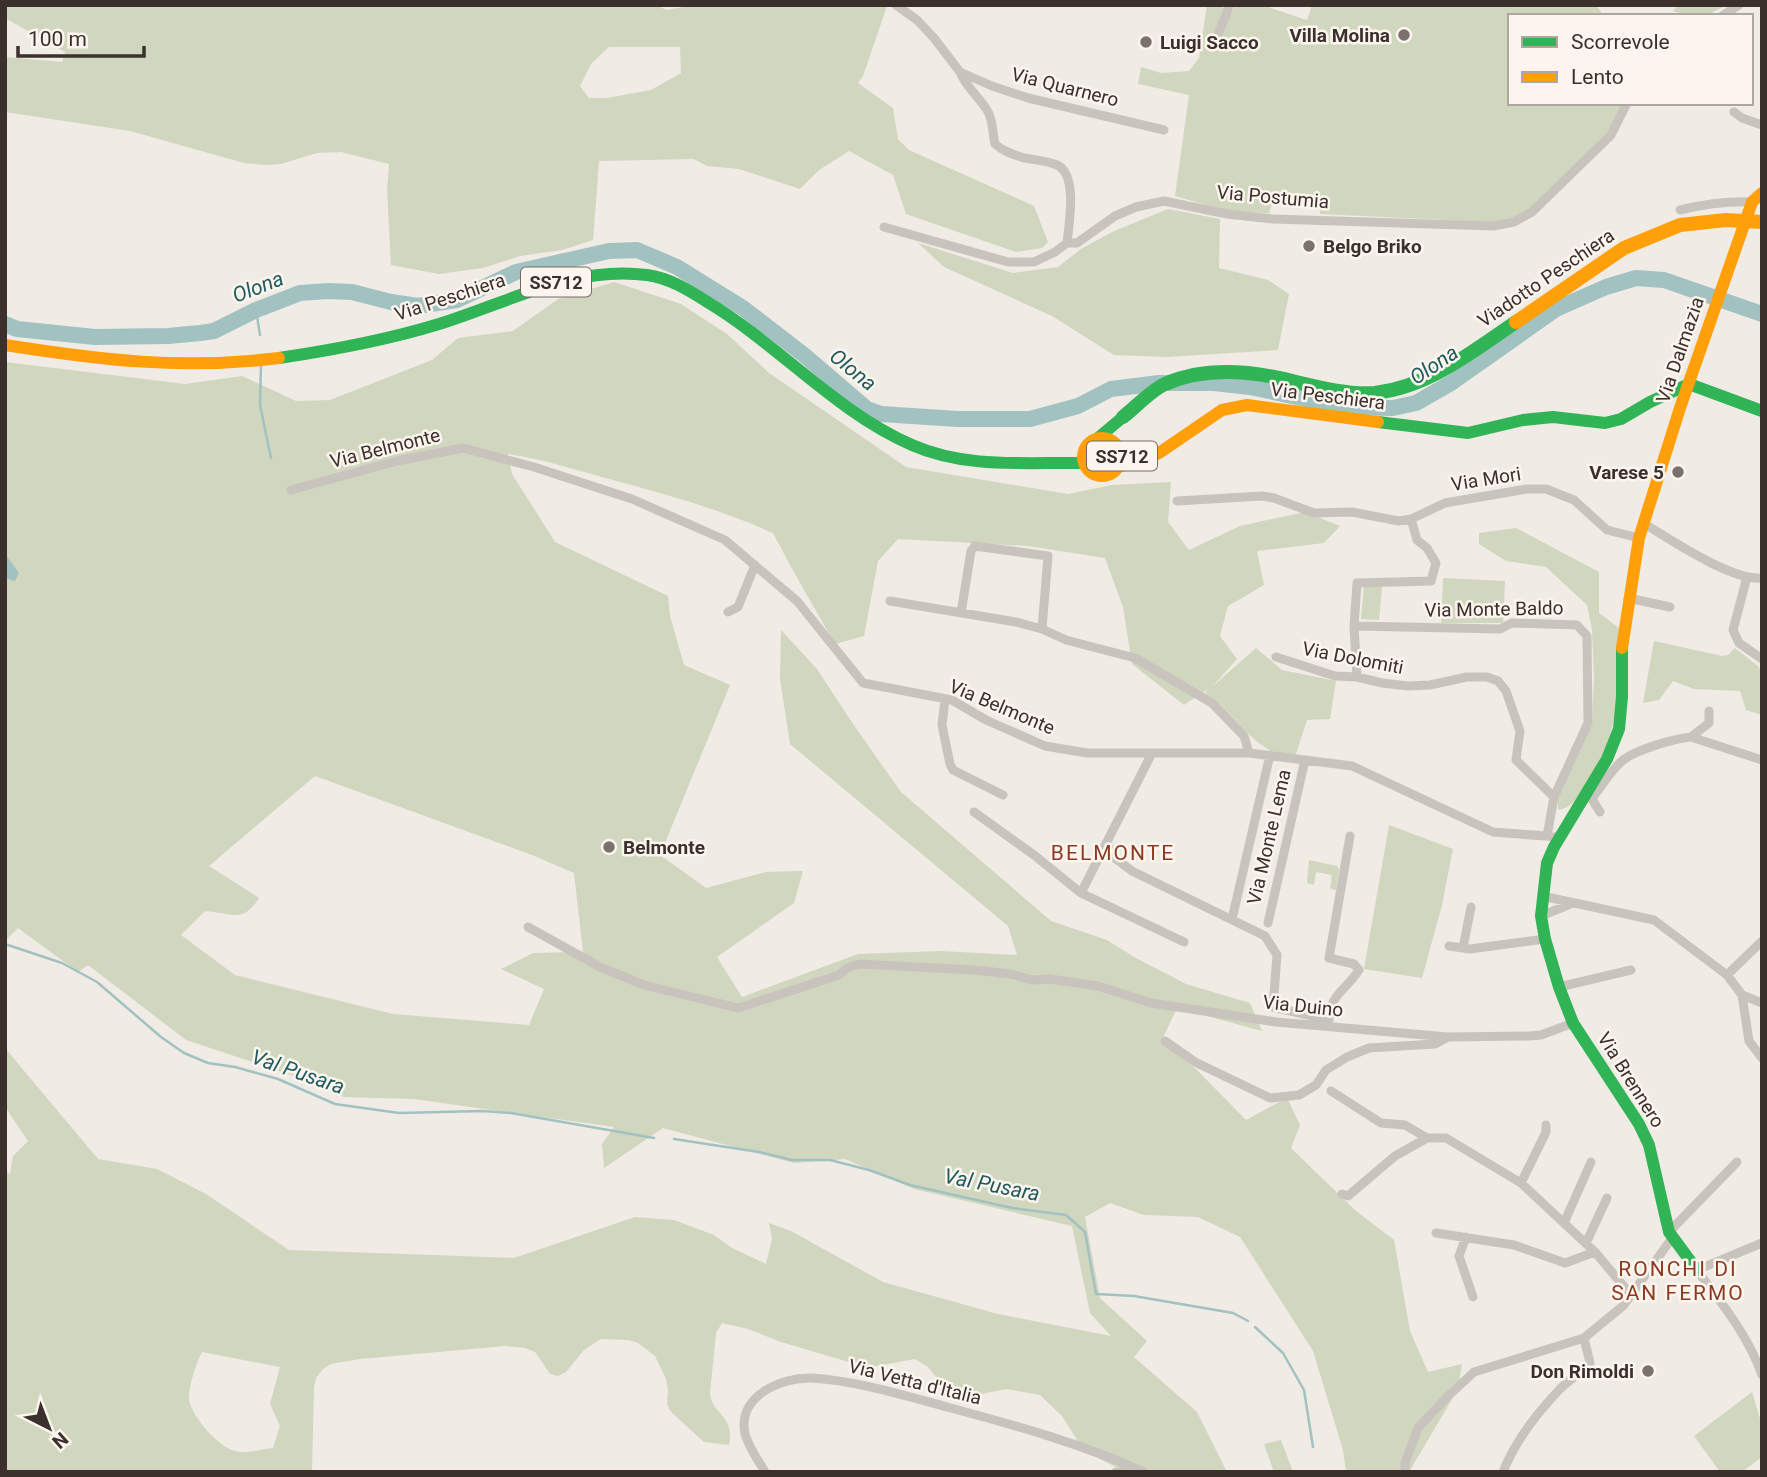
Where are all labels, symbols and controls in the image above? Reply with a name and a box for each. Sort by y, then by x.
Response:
scale bar [18,14,144,58]
legend [1508,14,1753,105]
place label: Villa Molina [1289,24,1390,47]
text: 100 m [28,27,87,51]
marker: Villa Molina [1396,27,1412,43]
text: Scorrevole [1571,30,1670,54]
place label: Luigi Sacco [1160,31,1259,54]
marker: Luigi Sacco [1138,34,1154,50]
street label: Via Quarnero [1009,63,1121,111]
text: Lento [1571,65,1624,89]
street label: Via Postumia [1216,181,1330,213]
street label: Viadotto Peschiera [1473,224,1619,332]
place label: Belgo Briko [1323,235,1422,258]
marker: Belgo Briko [1301,238,1317,254]
water label: Olona [229,266,287,308]
street label: Via Peschiera [392,268,508,326]
road number: SS712 [521,268,591,296]
street label: Via Dalmazia [1651,294,1709,406]
water label: Olona [1405,340,1463,390]
water label: Olona [825,344,881,396]
street label: Via Peschiera [1270,378,1386,414]
street label: Via Belmonte [328,423,442,473]
road number: SS712 [1087,442,1157,470]
place label: Varese 5 [1589,461,1664,484]
street label: Via Mori [1450,462,1522,496]
marker: Varese 5 [1670,464,1686,480]
street label: Via Monte Baldo [1424,596,1564,622]
street label: Via Dolomiti [1300,637,1406,679]
street label: Via Belmonte [946,674,1058,740]
street label: Via Monte Lema [1242,767,1296,907]
place label: Belmonte [623,836,705,859]
marker: Belmonte [601,839,617,855]
district label: BELMONTE [1051,841,1175,865]
street label: Via Duino [1262,990,1344,1022]
street label: Via Brennero [1593,1028,1669,1132]
water label: Val Pusara [248,1045,348,1099]
water label: Val Pusara [942,1164,1042,1206]
district label: RONCHI DI SAN FERMO [1611,1257,1745,1305]
street label: Via Vetta d'Italia [846,1354,984,1410]
place label: Don Rimoldi [1530,1360,1634,1383]
marker: Don Rimoldi [1640,1363,1656,1379]
north arrow [14,1393,84,1463]
text: N [47,1427,73,1453]

